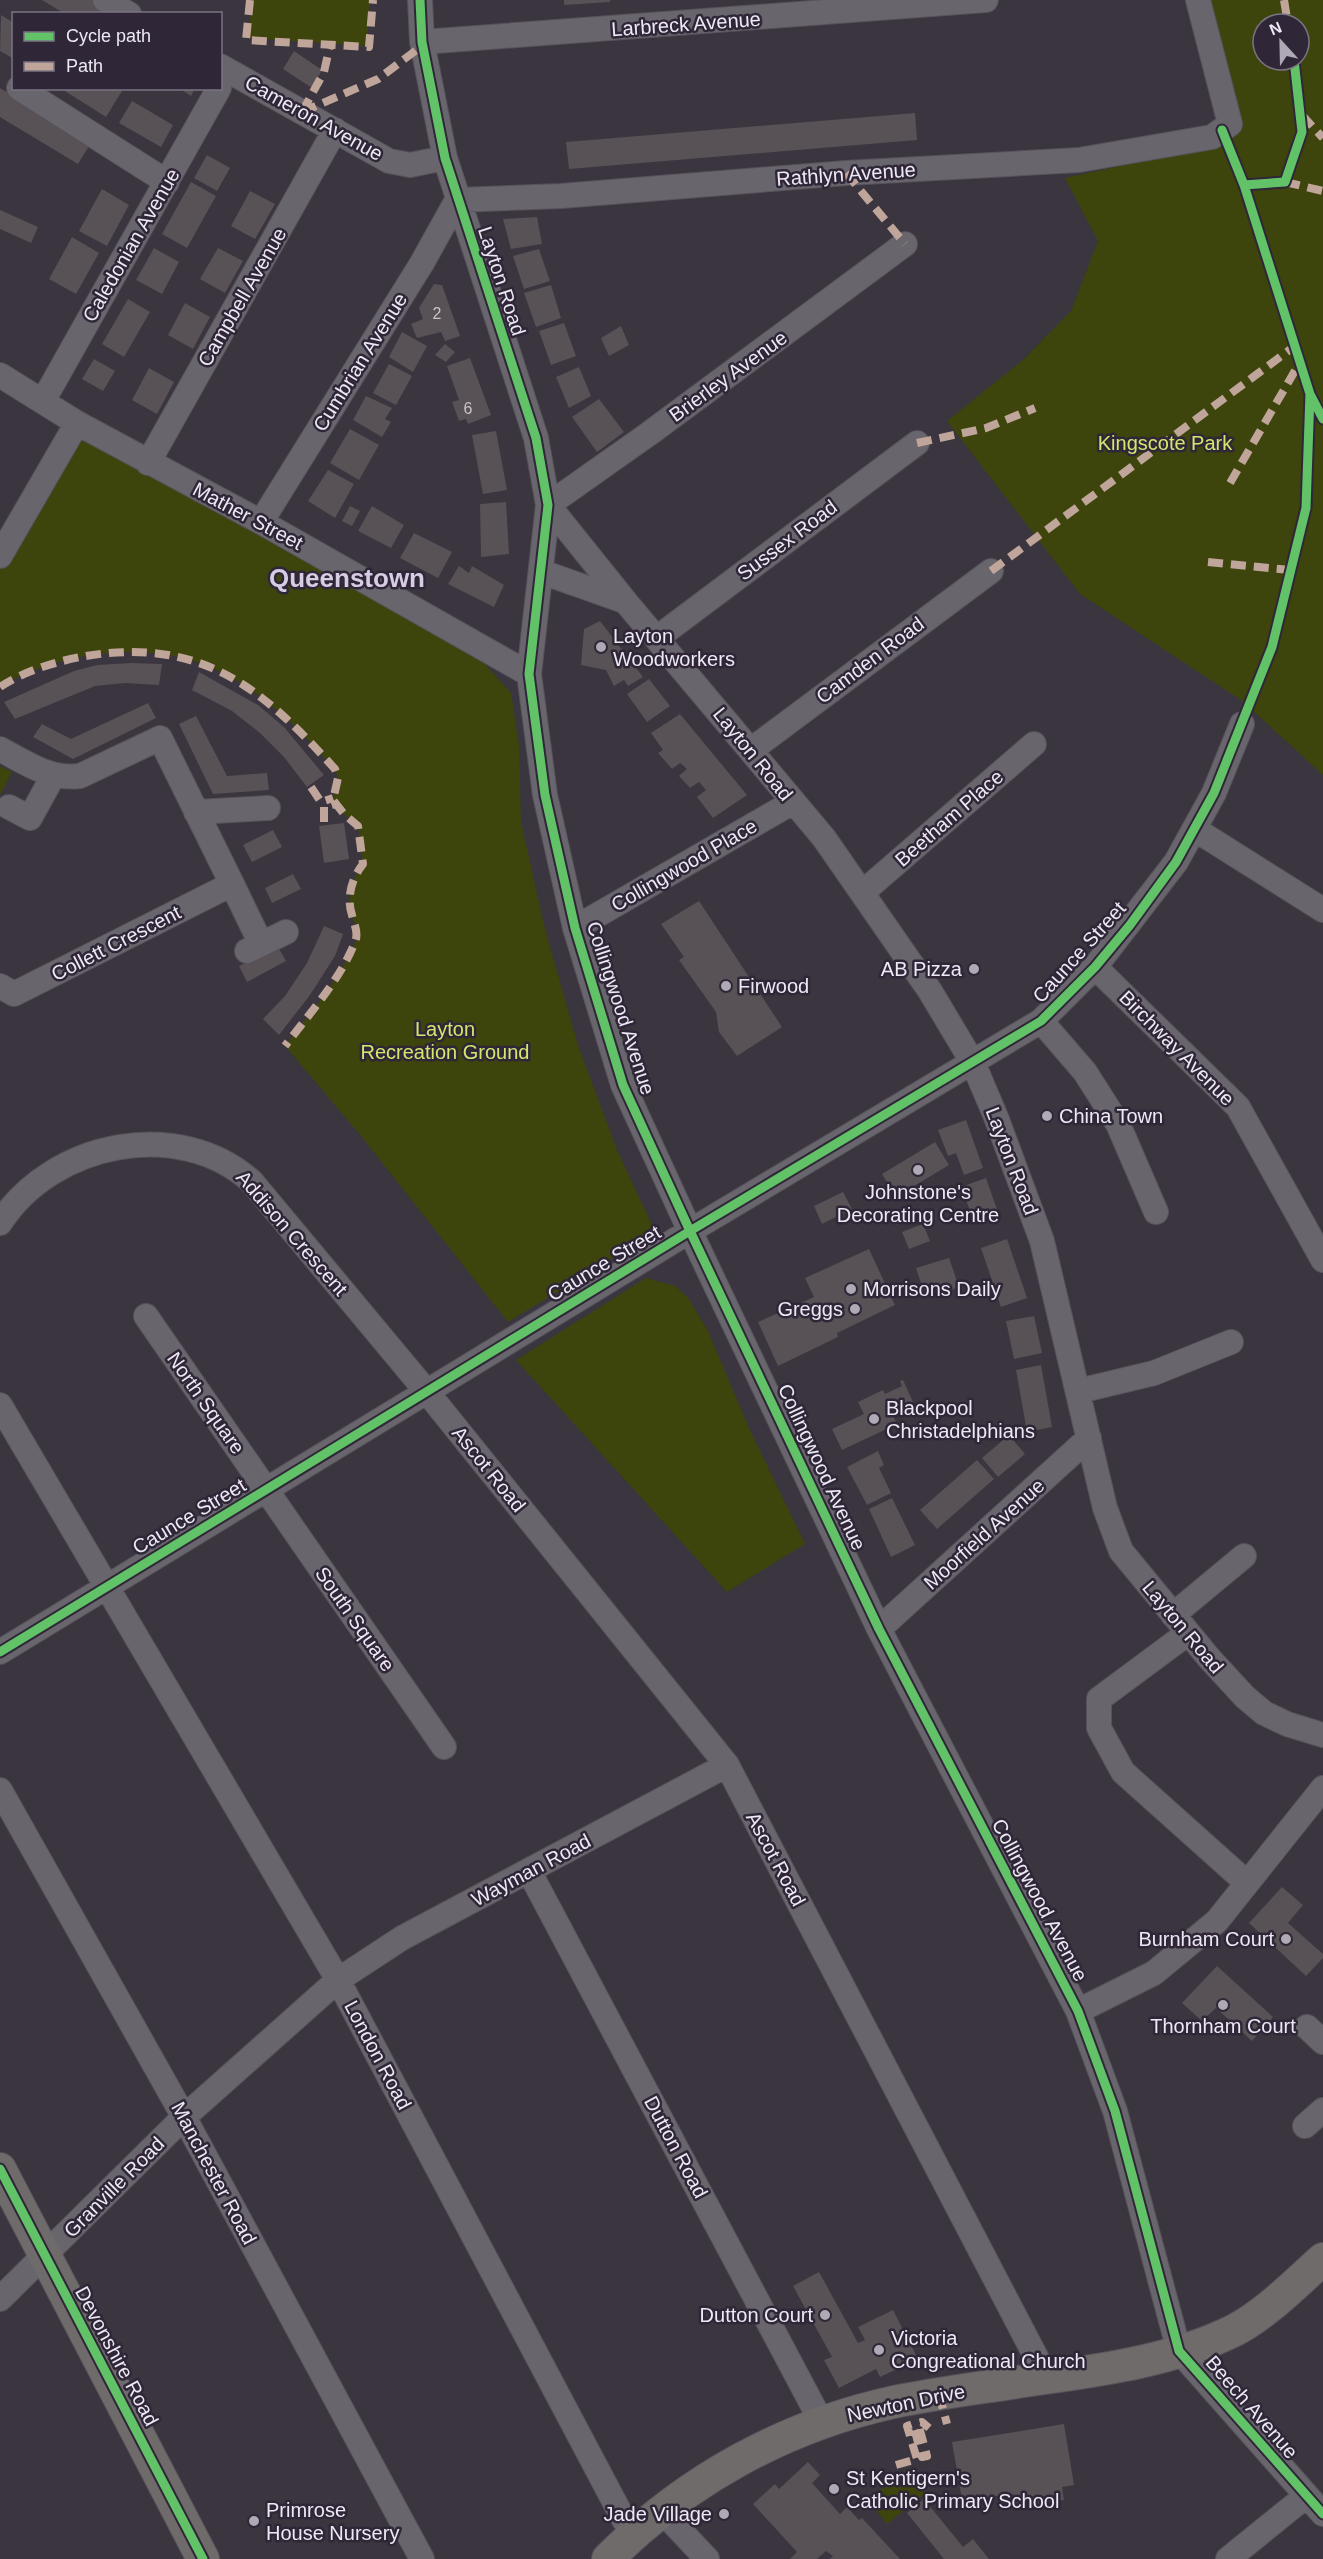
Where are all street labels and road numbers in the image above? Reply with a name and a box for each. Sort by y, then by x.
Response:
street label: Larbreck Avenue [611,8,761,40]
street label: Cameron Avenue [241,71,387,165]
street label: Rathlyn Avenue [776,158,916,190]
street label: Caledonian Avenue [78,165,184,325]
street label: Campbell Avenue [193,224,291,370]
street label: Layton Road [474,224,530,338]
street label: Cumbrian Avenue [309,289,411,435]
street label: Brierley Avenue [665,326,791,426]
street label: Mather Street [189,478,307,554]
street label: Sussex Road [733,495,841,585]
street label: Camden Road [812,612,928,708]
street label: Layton Road [709,703,797,805]
street label: Beetham Place [891,765,1007,871]
street label: Collingwood Place [607,814,761,916]
street label: Caunce Street [1028,897,1130,1007]
street label: Collett Crescent [48,901,185,985]
street label: Collingwood Avenue [583,919,659,1097]
street label: Birchway Avenue [1115,986,1239,1110]
street label: Layton Road [981,1104,1043,1218]
street label: Addison Crescent [232,1166,352,1300]
street label: Caunce Street [544,1220,665,1305]
street label: North Square [163,1348,249,1458]
street label: Collingwood Avenue [774,1380,870,1554]
street label: Ascot Road [448,1422,530,1516]
street label: Caunce Street [129,1473,250,1558]
street label: Moorfield Avenue [919,1474,1049,1594]
street label: South Square [311,1563,399,1675]
street label: Layton Road [1138,1576,1228,1678]
street label: Ascot Road [742,1808,810,1910]
street label: Collingwood Avenue [988,1815,1092,1985]
street label: Wayman Road [468,1829,594,1911]
street label: London Road [340,1997,416,2113]
street label: Dutton Road [640,2092,712,2202]
street label: Manchester Road [167,2098,261,2248]
street label: Granville Road [59,2132,169,2242]
street label: Devonshire Road [71,2283,163,2429]
street label: Beech Avenue [1202,2351,1302,2463]
street label: Newton Drive [845,2380,967,2426]

